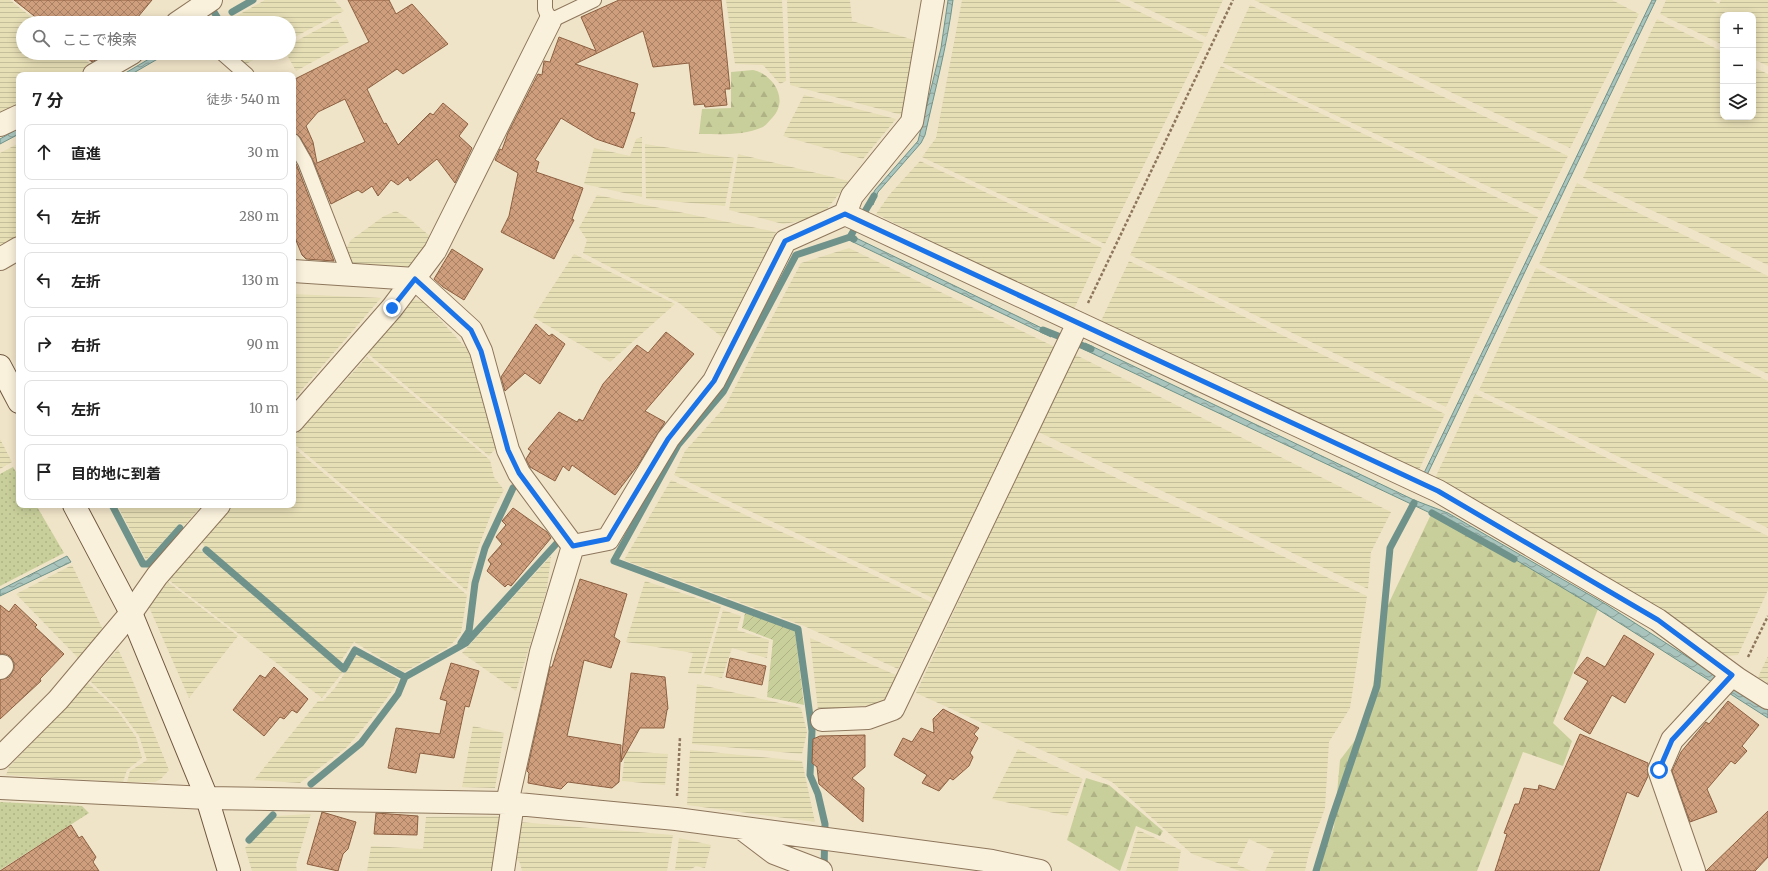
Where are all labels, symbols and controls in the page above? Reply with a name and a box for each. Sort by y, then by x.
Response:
map controls [1720,12,1756,120]
button: + [1720,12,1756,48]
search box [16,16,296,60]
icon: search [30,27,52,49]
text: ここで検索 [62,30,137,49]
button: − [1720,48,1756,84]
button: layers [1720,84,1756,120]
text: 7 分 [32,89,63,111]
text: 徒歩 · 540 m [207,91,280,108]
icon: ahead [33,141,55,163]
text: 直進 [71,144,101,163]
text: 30 m [247,144,279,161]
icon: left [33,205,55,227]
text: 左折 [71,208,101,227]
text: 280 m [239,208,279,225]
icon: left [33,269,55,291]
text: 左折 [71,272,101,291]
text: 130 m [242,272,279,289]
route end [383,299,401,317]
icon: right [33,333,55,355]
text: 右折 [71,336,101,355]
text: 90 m [247,336,279,353]
icon: left [33,397,55,419]
text: 左折 [71,400,101,419]
text: 10 m [249,400,279,417]
icon: arrive [33,461,55,483]
text: 目的地に到着 [71,464,161,483]
route start [1650,761,1668,779]

